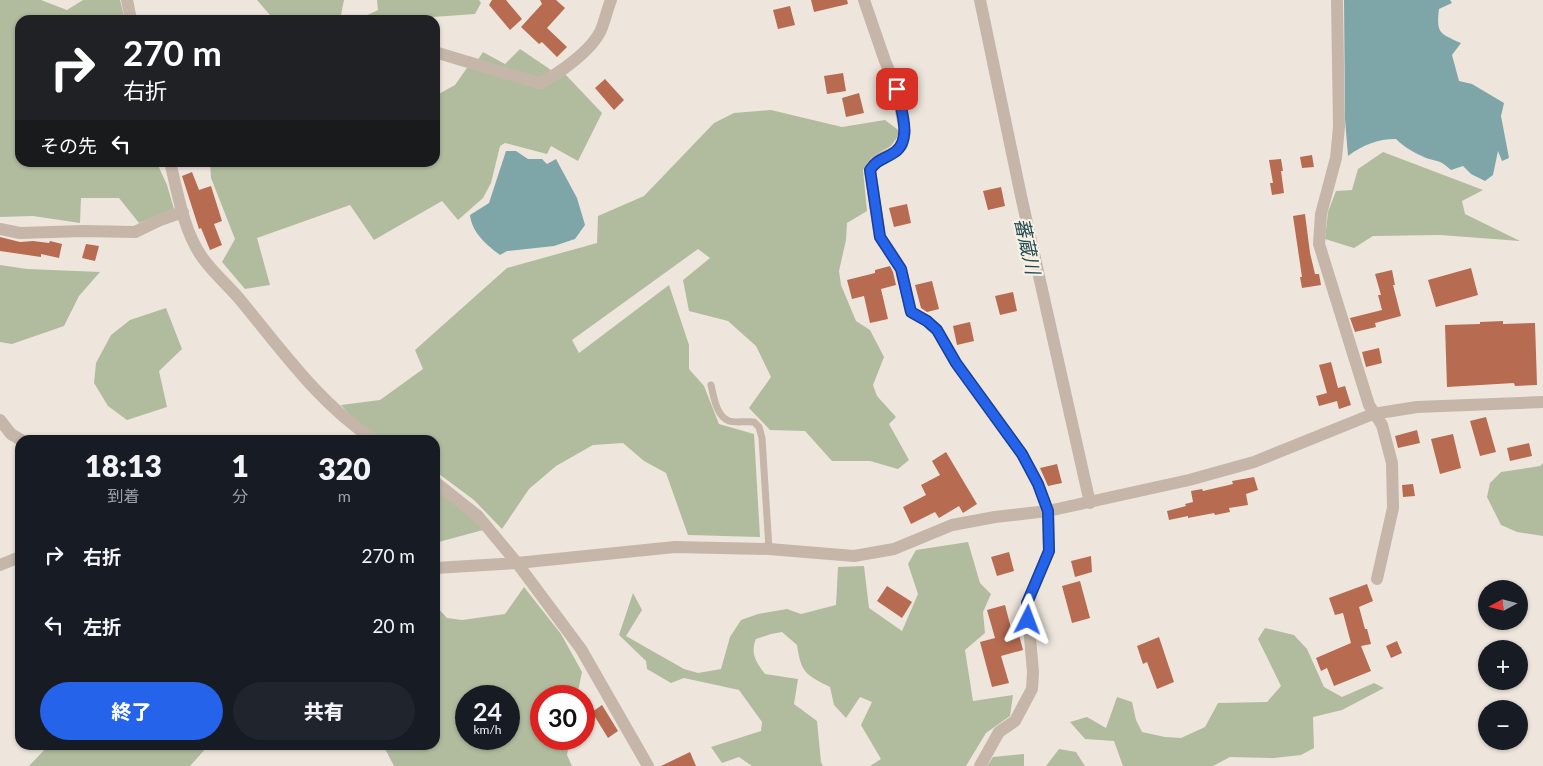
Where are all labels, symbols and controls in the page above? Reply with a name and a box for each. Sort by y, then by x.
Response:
text: 270 m [123,31,222,73]
icon: right [40,35,105,100]
pin [876,68,918,110]
icon: arrive [883,75,911,103]
text: 右折 [123,77,167,104]
icon: left [107,130,135,158]
text: その先 [40,134,97,157]
water label: 蕃蔵川 [1011,216,1046,278]
text: 18:13 [84,447,162,483]
text: 1 [231,447,249,483]
text: 320 [318,450,371,486]
text: 到着 [107,486,139,505]
text: 分 [232,486,248,505]
text: m [338,486,351,505]
icon: right [40,541,68,569]
text: 270 m [361,544,415,567]
text: 右折 [83,545,121,568]
north arrow [1478,580,1528,630]
map controls [1478,580,1528,750]
position arrow [1001,593,1053,645]
icon: left [40,611,68,639]
text: 20 m [372,614,415,637]
text: 左折 [83,615,121,638]
button: + [1478,640,1528,690]
button: 終了 [40,682,223,740]
button: 共有 [233,682,415,740]
speed limit sign: 30 [530,685,595,750]
text: 24 [473,696,502,726]
button: − [1478,700,1528,750]
text: km/h [473,722,502,737]

